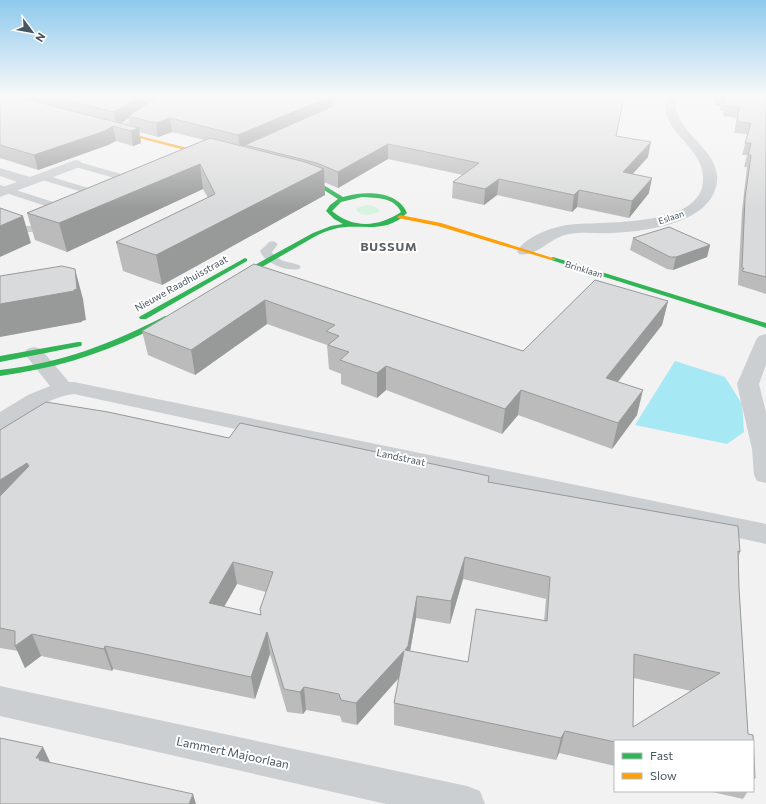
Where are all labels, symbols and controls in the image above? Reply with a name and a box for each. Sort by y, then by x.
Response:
north arrow [12,12,52,52]
text: N [33,31,49,45]
street label: Eslaan [657,208,685,226]
district label: BUSSUM [360,239,418,253]
street label: Nieuwe Raadhuisstraat [132,252,230,314]
street label: Brinklaan [564,258,604,280]
street label: Landstraat [376,446,426,468]
street label: Lammert Majoorlaan [175,733,291,771]
legend [614,740,754,792]
text: Fast [650,748,673,762]
text: Slow [650,768,677,782]

